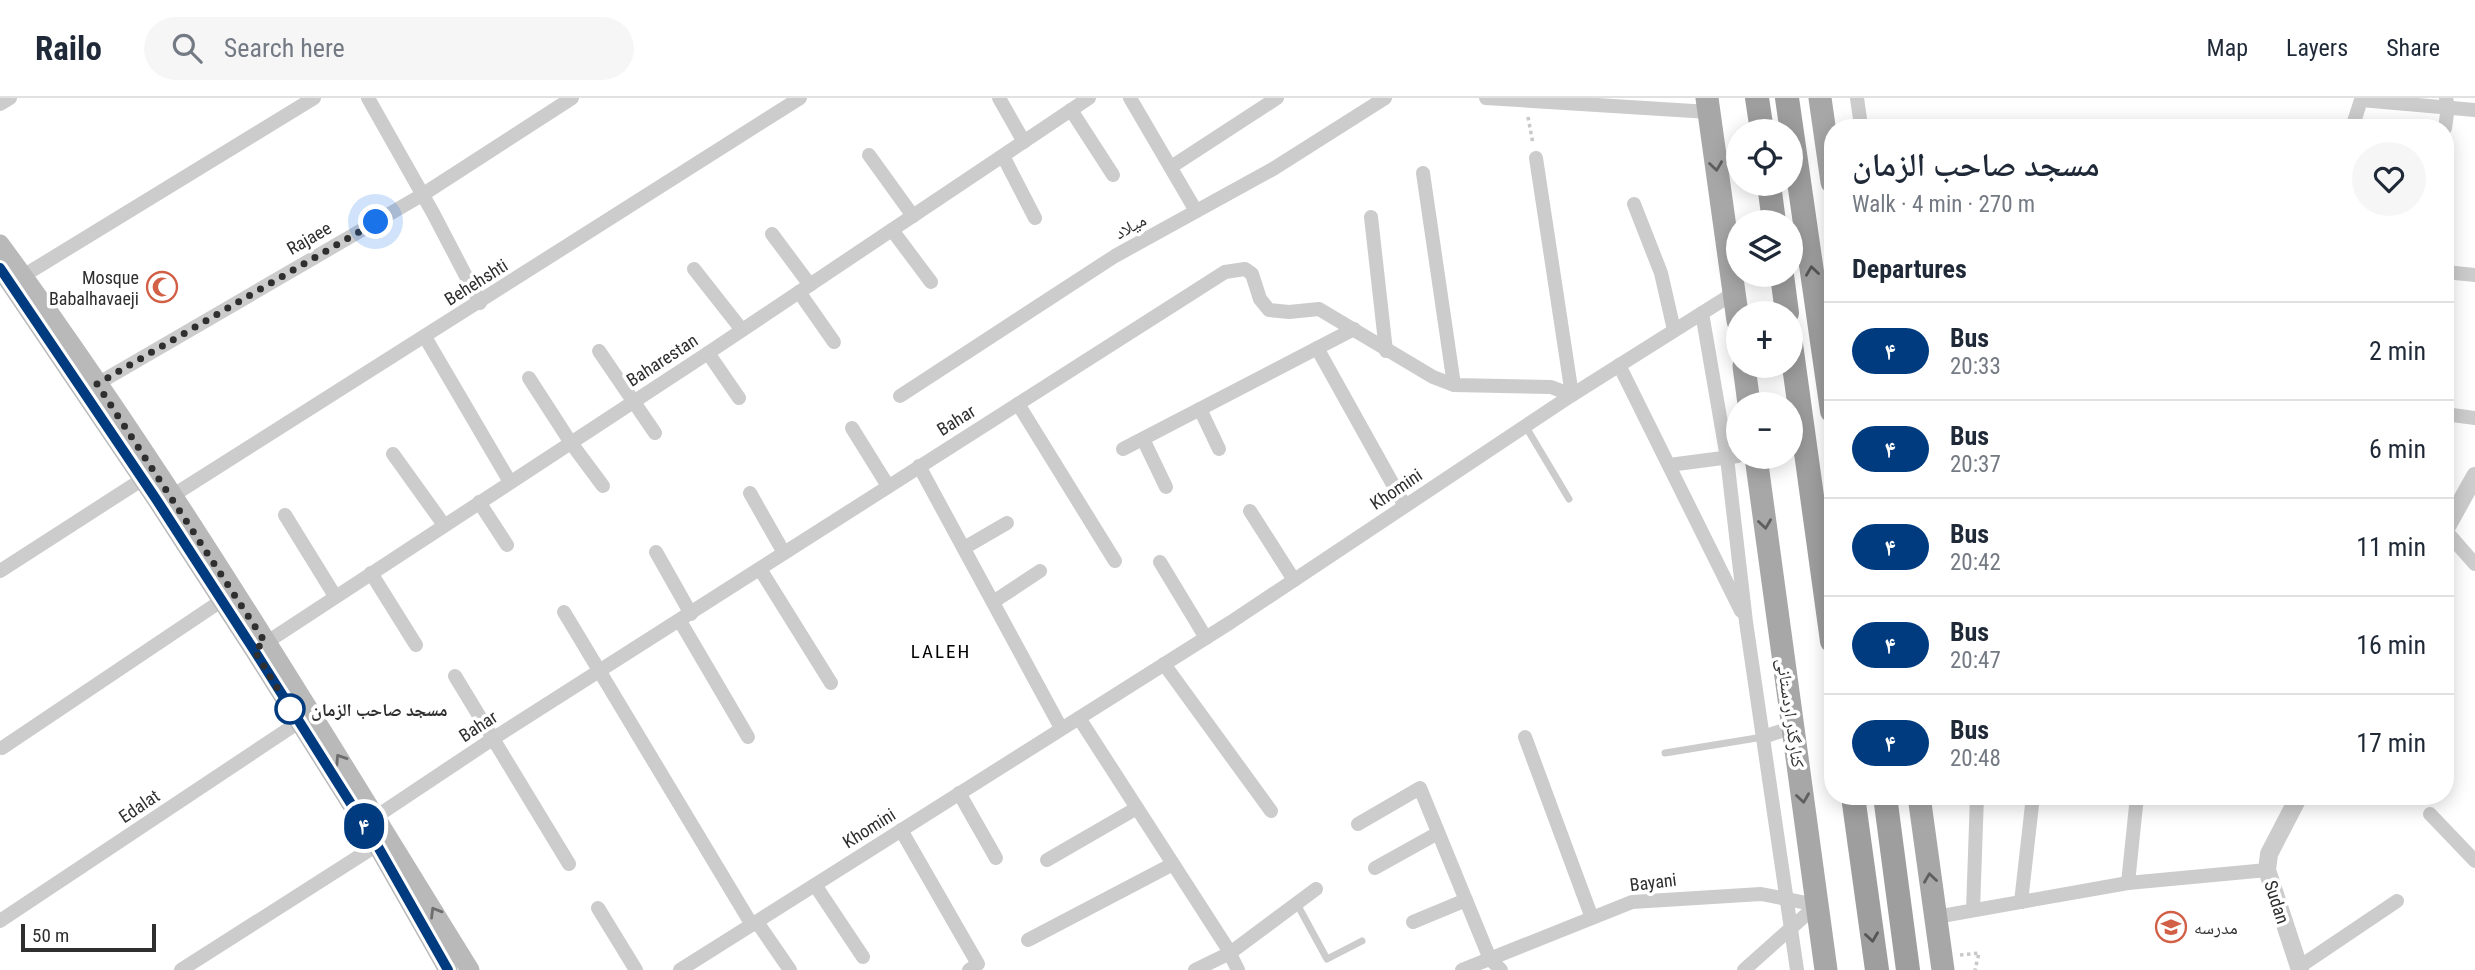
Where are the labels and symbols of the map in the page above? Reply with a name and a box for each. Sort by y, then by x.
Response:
one-way arrow [1709,160,1724,171]
your location [358,204,393,239]
street label: میلاد [1110,209,1150,243]
street label: Rajaee [283,217,335,259]
street label: Behehshti [441,254,511,310]
one-way arrow [1805,265,1820,277]
place label: Mosque Babalhavaeji [49,267,139,309]
mosque icon: Mosque Babalhavaeji [145,270,179,304]
street label: Baharestan [623,329,701,391]
street label: Bahar [933,400,979,440]
street label: Khomini [1366,464,1426,514]
one-way arrow [1758,519,1773,530]
district label: LALEH [911,640,971,663]
street label: کنارگذر اردستانی [1772,657,1809,770]
marker: مسجد صاحب الزمان [275,694,305,724]
place label: مسجد صاحب الزمان [311,699,448,721]
street label: Bahar [455,706,501,746]
one-way arrow [336,754,348,767]
street label: Edalat [115,785,163,827]
one-way arrow [1795,792,1810,804]
line badge: ۴ [341,803,387,849]
street label: Khomini [839,804,899,852]
street label: Bayani [1628,869,1678,895]
one-way arrow [1923,872,1938,884]
street label: Sudan [2260,878,2294,926]
one-way arrow [430,906,443,919]
school or university icon: مدرسه [2154,910,2188,944]
place label: مدرسه [2194,917,2238,938]
scale bar [21,921,156,953]
one-way arrow [1865,931,1880,943]

